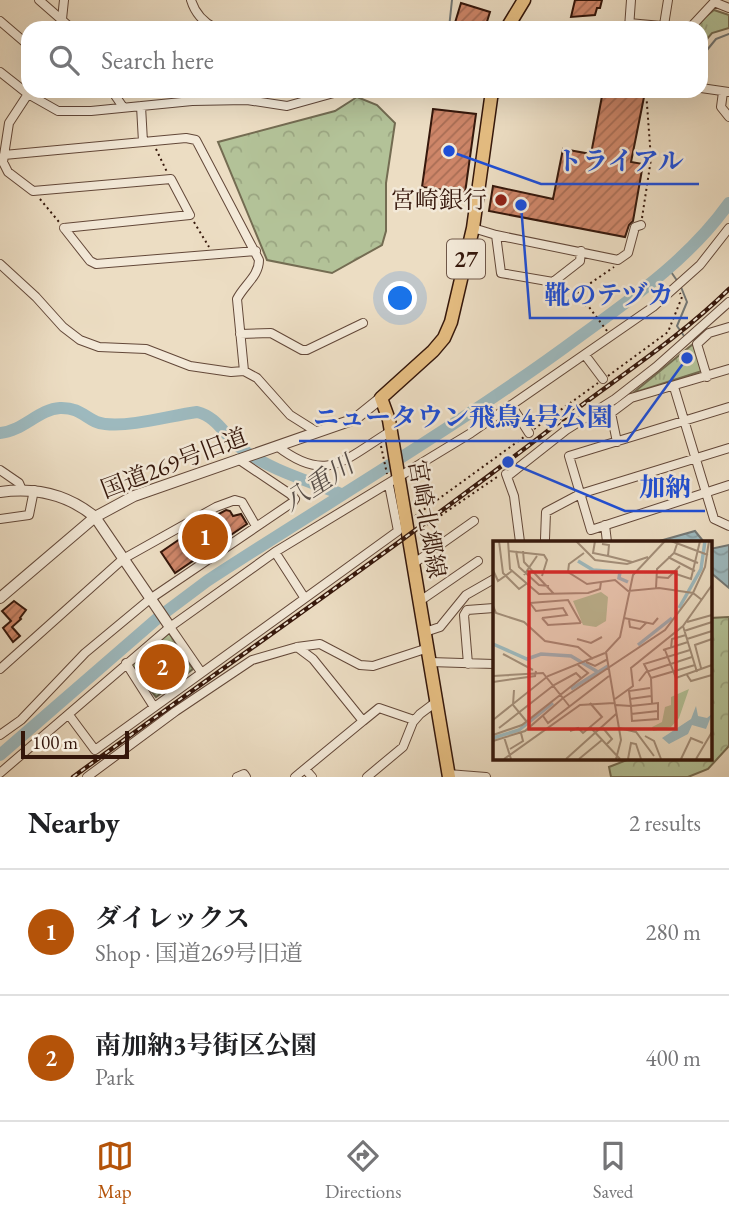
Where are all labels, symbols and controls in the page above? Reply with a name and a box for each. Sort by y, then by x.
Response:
search box [21,21,708,98]
icon: search [45,41,83,79]
text: Search here [101,43,214,77]
callout: トライアル [541,137,699,184]
text: トライアル [556,144,684,178]
place label: 宮崎銀行 [391,184,487,215]
marker: 宮崎銀行 [493,192,509,208]
road number: 27 [447,240,485,278]
callout: 靴のテヅカ [530,271,688,318]
text: 靴のテヅカ [544,278,674,312]
your location [383,281,417,315]
callout: ニュータウン飛鳥4号公園 [299,394,627,441]
text: ニュータウン飛鳥4号公園 [313,400,613,434]
street label: 国道269号旧道 [96,420,252,505]
water label: 八重川 [276,446,362,519]
street label: 宮崎北郷線 [402,457,453,581]
callout: 加納 [625,464,705,511]
text: 加納 [639,470,691,504]
pin: 1 [182,511,228,563]
inset map [493,541,712,760]
pin: 2 [139,641,185,693]
scale bar [21,728,130,760]
text: 100 m [32,730,78,755]
text: Nearby [28,803,120,842]
text: 2 results [629,808,701,838]
text: ダイレックス [95,901,250,935]
text: 1 [45,917,57,947]
text: 280 m [645,917,701,947]
text: Shop · 国道269号旧道 [95,938,303,968]
text: 南加納3号街区公園 [95,1028,317,1062]
text: 2 [45,1043,57,1073]
text: 400 m [645,1043,701,1073]
text: Park [95,1062,134,1092]
tab: Map [96,1137,134,1204]
tab: Directions [325,1137,401,1204]
tab: Saved [593,1137,633,1204]

